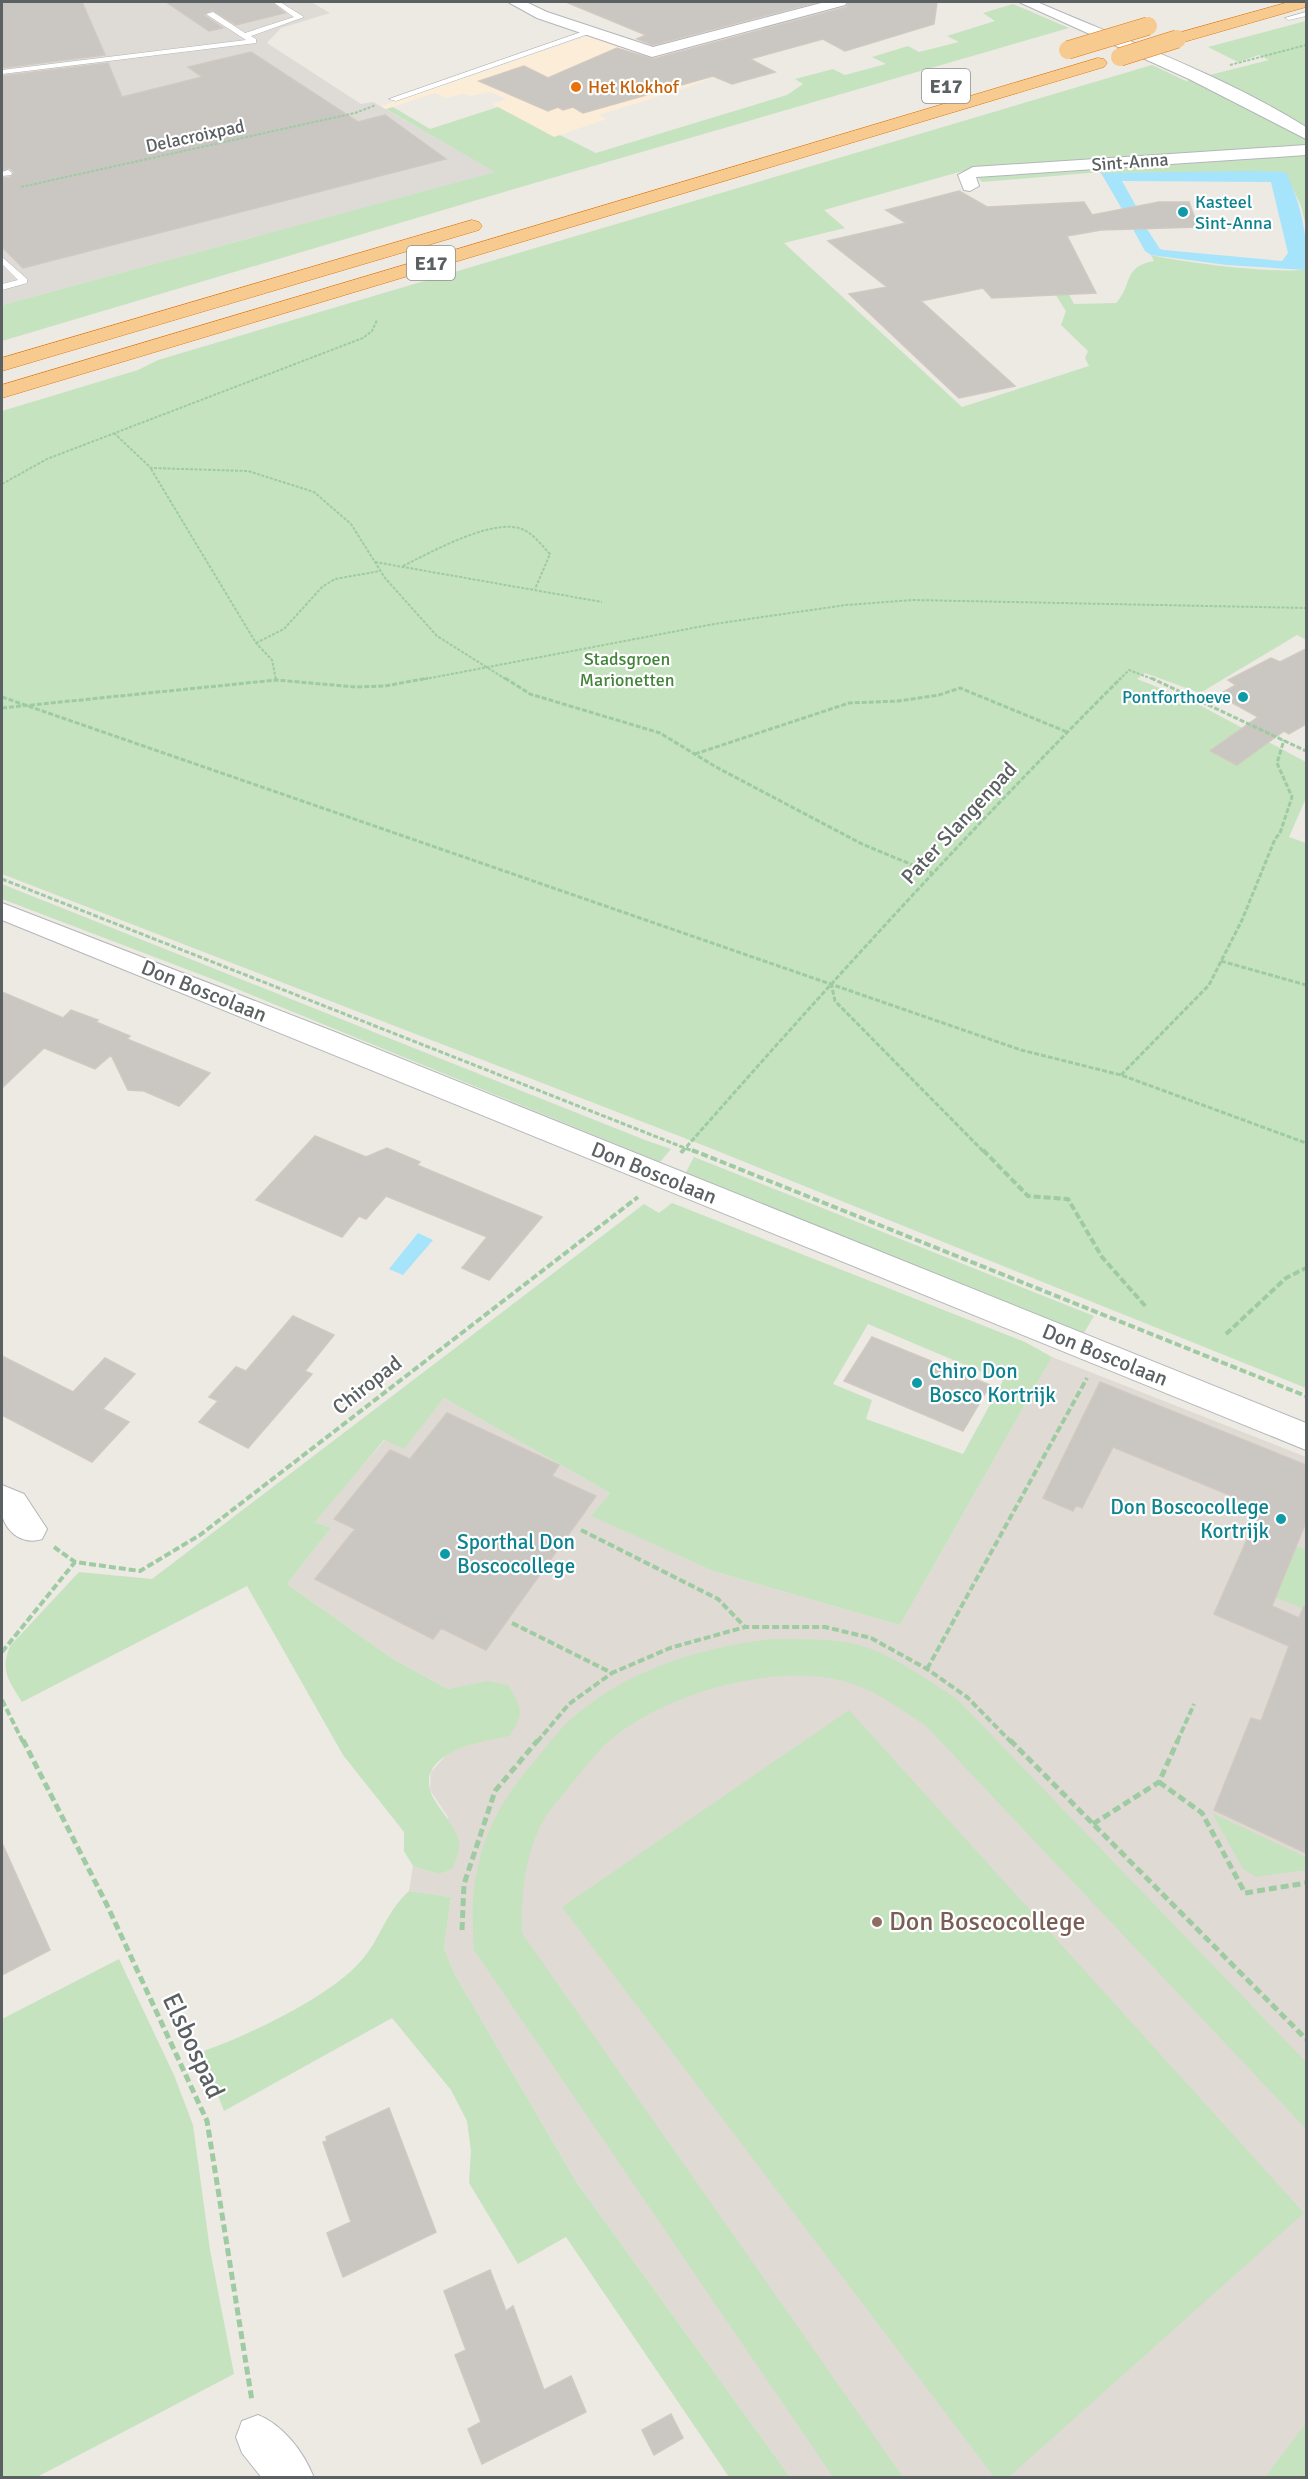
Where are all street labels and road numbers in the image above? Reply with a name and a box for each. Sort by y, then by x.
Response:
road number: E17 [922,69,970,103]
street label: Delacroixpad [144,115,246,157]
street label: Sint-Anna [1091,148,1169,176]
road number: E17 [407,246,455,280]
street label: Pater Slangenpad [896,756,1022,890]
street label: Don Boscolaan [137,954,271,1028]
street label: Don Boscolaan [587,1136,721,1210]
street label: Don Boscolaan [1038,1318,1172,1392]
street label: Chiropad [327,1350,407,1420]
street label: Elsbospad [155,1988,231,2104]

